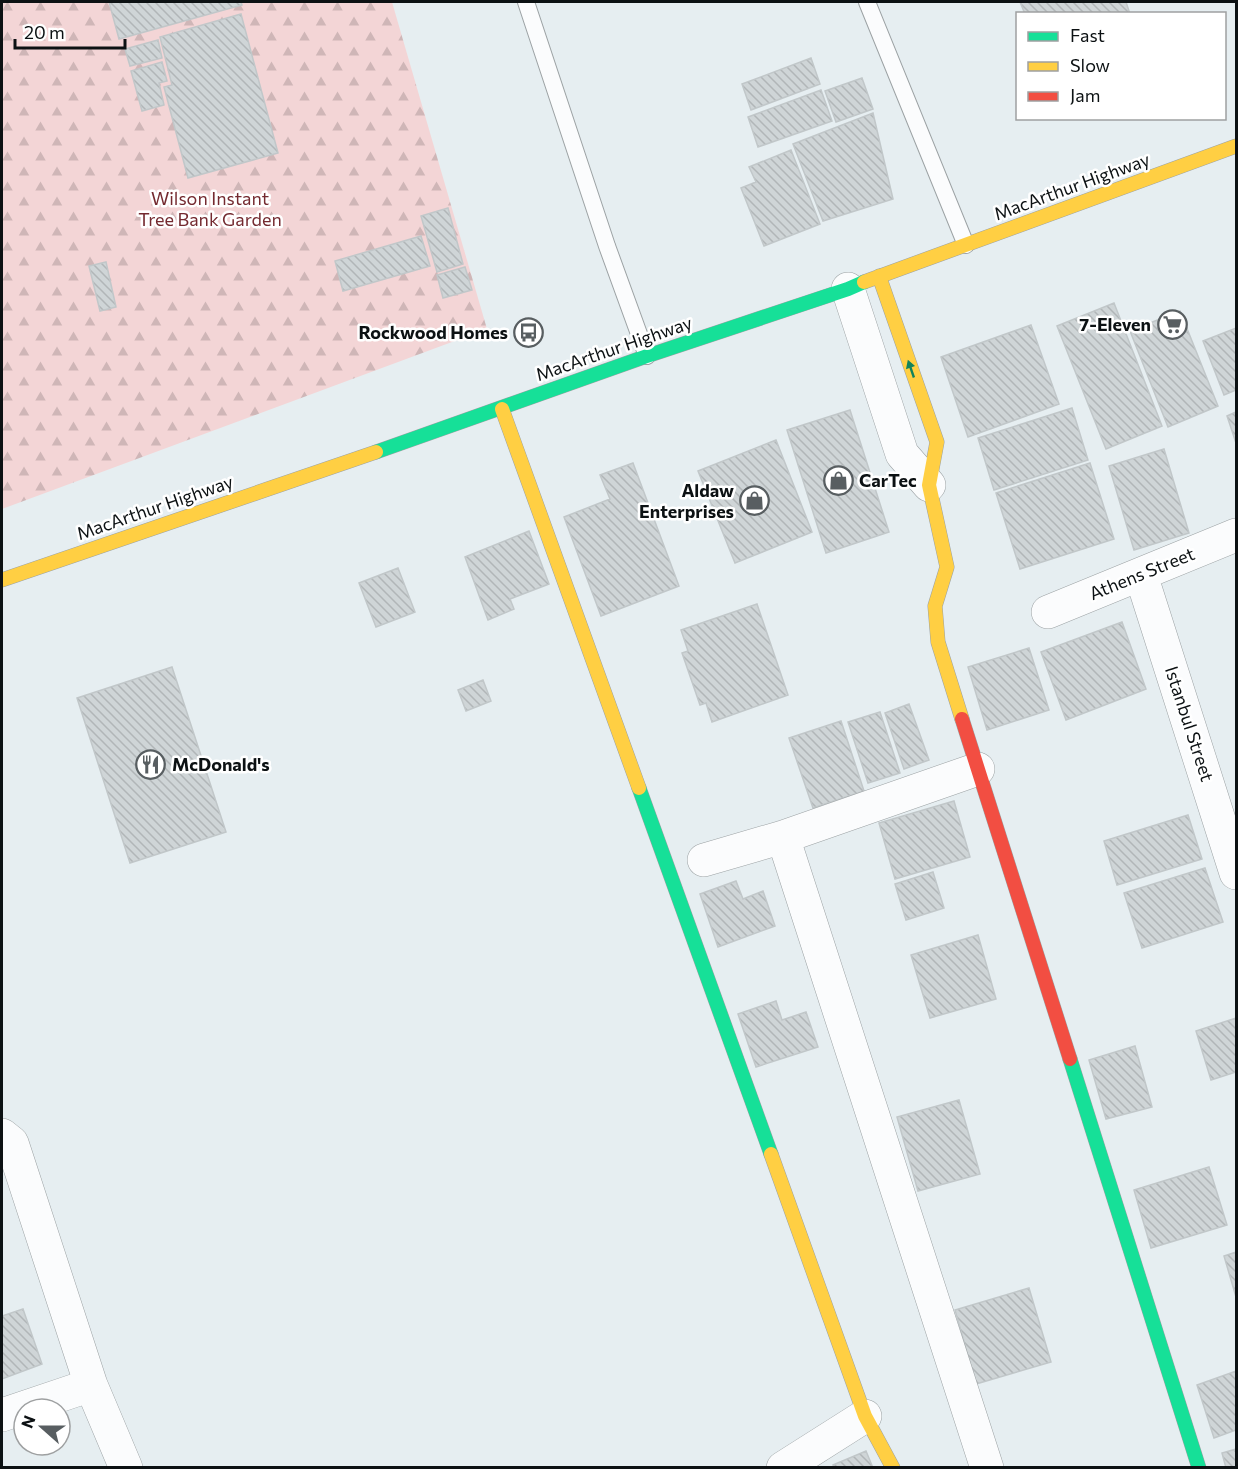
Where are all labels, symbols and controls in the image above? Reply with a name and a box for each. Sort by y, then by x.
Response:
scale bar [15,12,124,50]
legend [1016,12,1226,120]
text: 20 m [24,21,65,43]
text: Fast [1070,24,1105,46]
text: Slow [1070,54,1110,76]
text: Jam [1070,84,1100,106]
street label: MacArthur Highway [991,148,1153,224]
park label: Wilson Instant Tree Bank Garden [138,187,282,230]
supermarket icon: 7-Eleven [1156,309,1188,341]
street label: MacArthur Highway [533,311,695,385]
place label: 7-Eleven [1079,313,1151,335]
bus stop icon: Rockwood Homes [513,317,545,349]
place label: Rockwood Homes [359,321,508,343]
one-way arrow [906,360,916,378]
shop icon: CarTec [822,465,854,497]
place label: CarTec [859,469,917,491]
street label: MacArthur Highway [74,470,236,544]
place label: Aldaw Enterprises [639,479,734,522]
shop icon: Aldaw Enterprises [739,485,771,517]
street label: Athens Street [1086,542,1198,604]
street label: Istanbul Street [1161,663,1219,784]
restaurant icon: McDonald's [135,749,167,781]
place label: McDonald's [172,753,270,775]
north arrow [12,1397,72,1457]
text: N [17,1412,39,1430]

